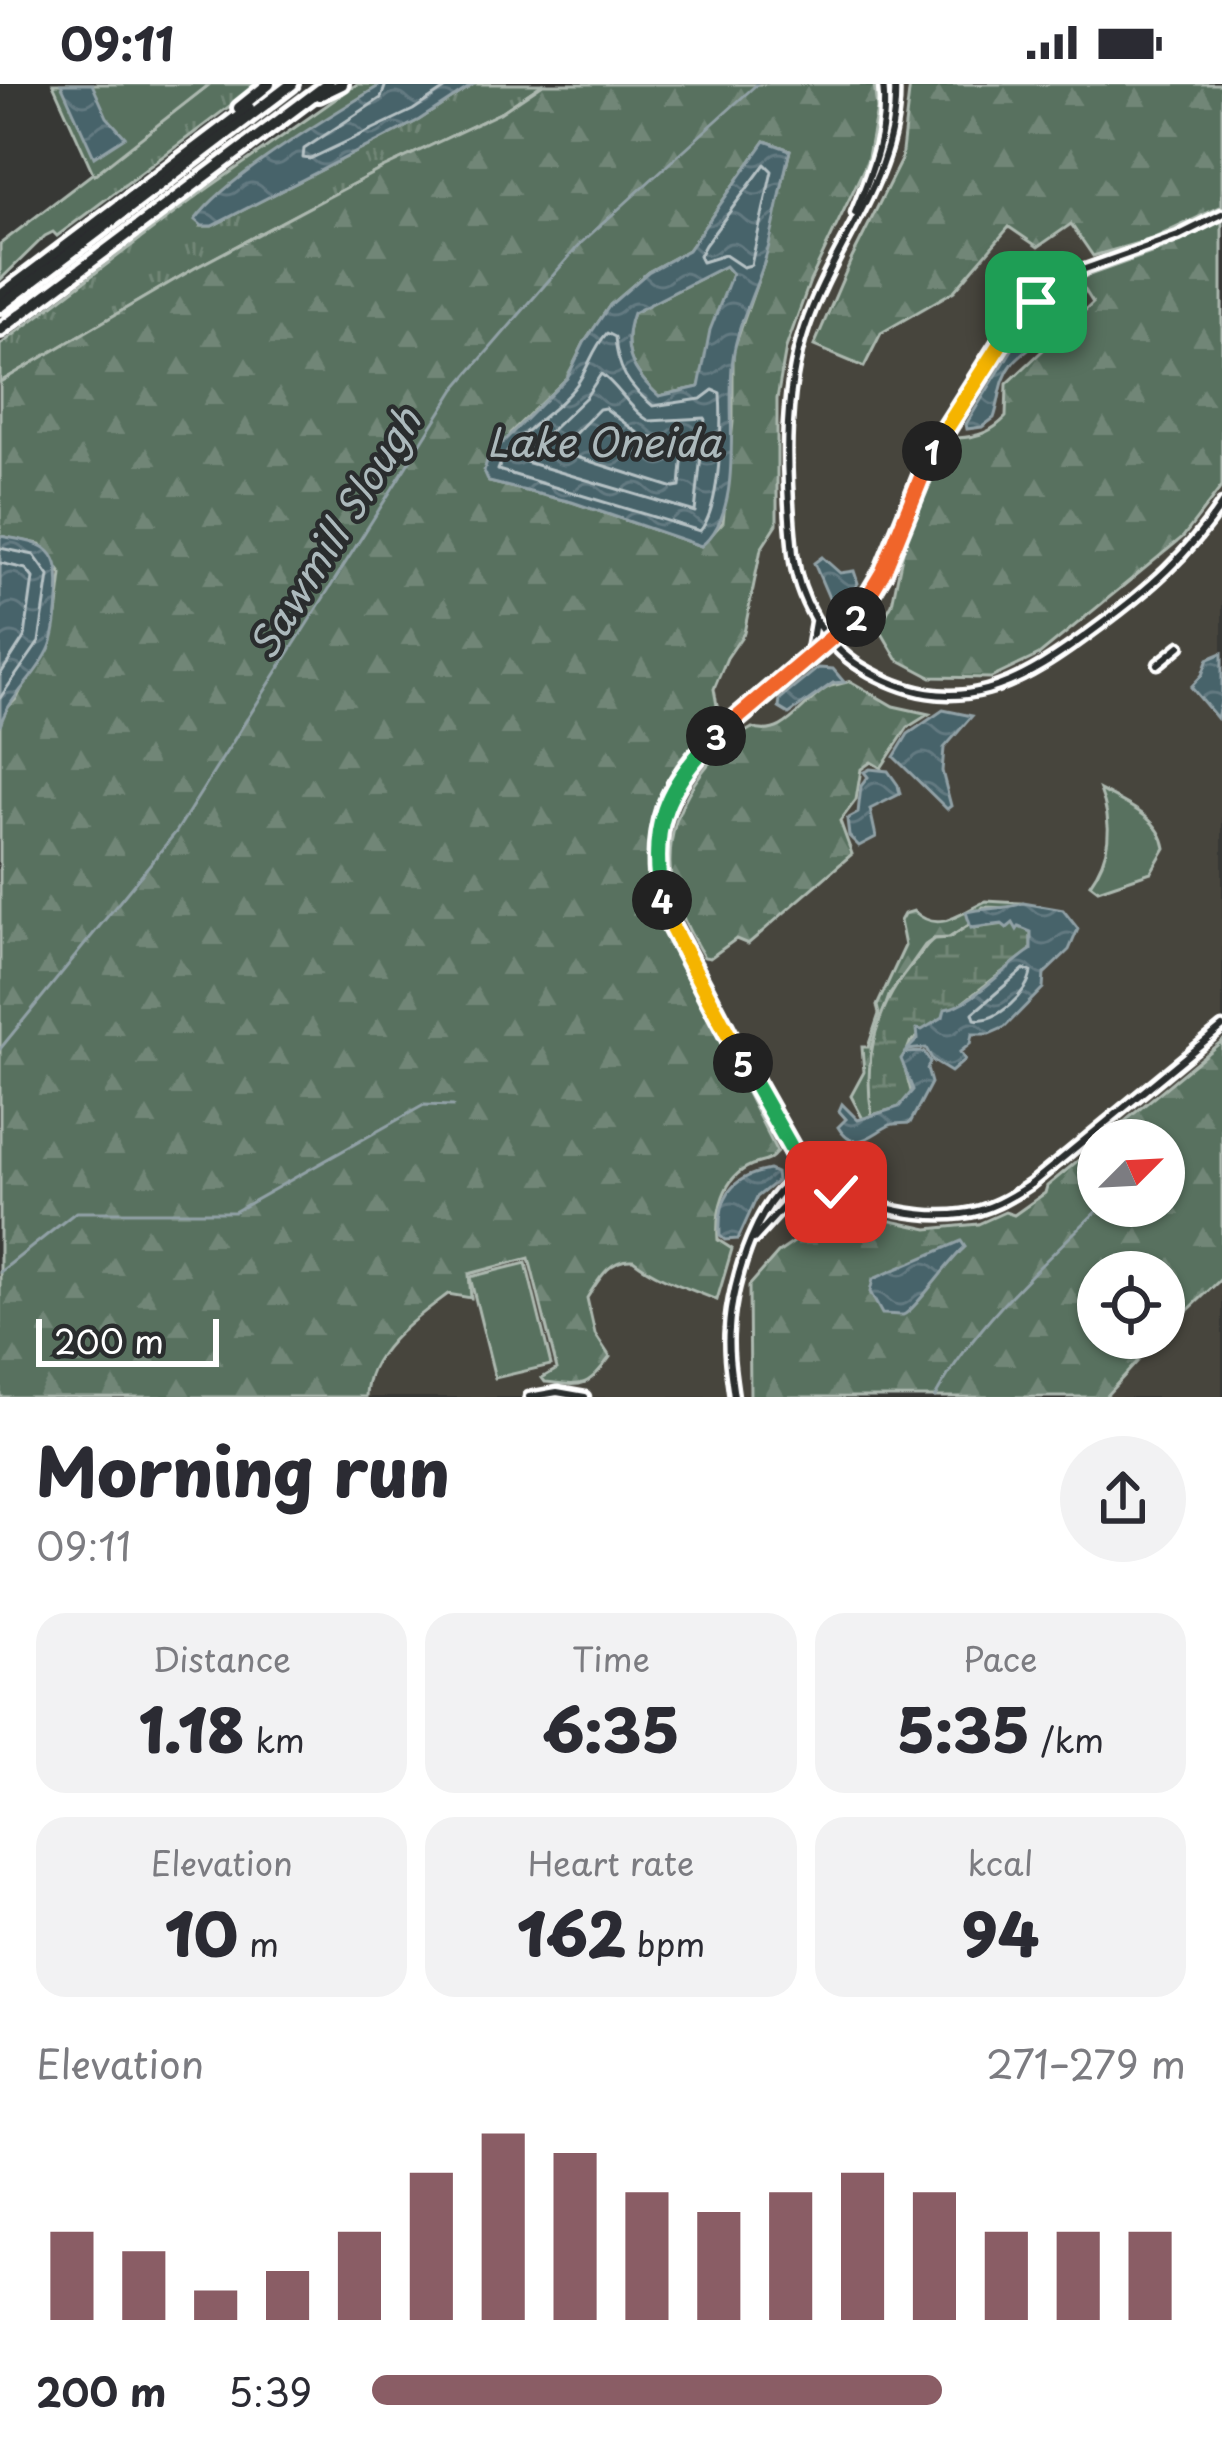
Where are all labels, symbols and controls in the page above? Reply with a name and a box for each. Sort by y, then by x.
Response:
text: 09:11 [60,8,174,76]
pin [985,251,1087,353]
icon: arrive [1003,269,1069,335]
water label: Sawmill Slough [232,394,434,669]
water label: Lake Oneida [487,411,723,470]
pin: 1 [902,421,962,481]
text: 1 [924,426,940,476]
pin: 2 [826,587,886,647]
text: 2 [844,592,868,642]
pin: 3 [686,706,746,766]
text: 3 [705,711,727,761]
pin: 4 [632,870,692,930]
text: 4 [651,875,673,925]
pin: 5 [713,1033,773,1093]
text: 5 [732,1038,754,1088]
north arrow [1077,1119,1185,1227]
map controls [1077,1119,1185,1359]
pin [785,1141,887,1243]
icon: check [803,1159,869,1225]
button: locate [1077,1251,1185,1359]
scale bar [36,1313,219,1366]
text: 200 m [54,1315,164,1365]
text: Morning run [36,1420,450,1519]
button: share [1060,1436,1186,1562]
text: 09:11 [36,1515,131,1574]
text: Distance [152,1633,291,1683]
text: Time [572,1633,650,1683]
text: Pace [963,1633,1038,1683]
text: 1.18 [138,1683,245,1773]
text: 6:35 [542,1683,680,1773]
text: 5:35 [897,1683,1030,1773]
text: km [245,1714,305,1764]
text: /km [1030,1714,1104,1764]
text: Elevation [150,1837,293,1887]
text: Heart rate [528,1837,694,1887]
text: kcal [967,1837,1033,1887]
text: 10 [164,1887,238,1977]
text: 162 [517,1887,626,1977]
text: 94 [962,1887,1039,1977]
text: m [238,1918,279,1968]
text: bpm [626,1918,705,1968]
text: Elevation [36,2033,204,2092]
text: 271–279 m [986,2033,1186,2092]
text: 200 m [36,2361,166,2420]
text: 5:39 [228,2361,312,2420]

